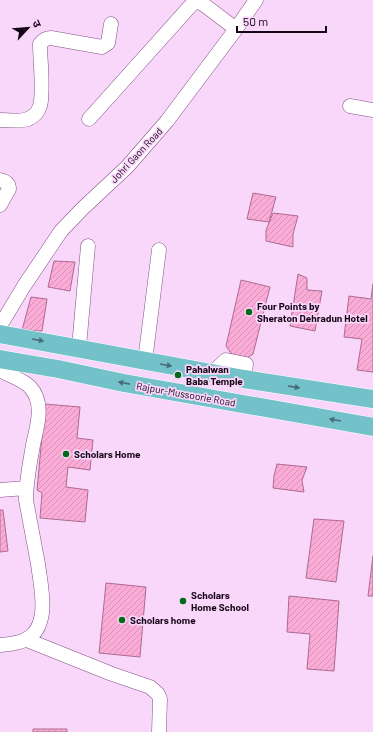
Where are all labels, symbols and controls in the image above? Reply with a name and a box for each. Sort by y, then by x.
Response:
north arrow [8,8,48,48]
scale bar [237,8,326,34]
text: 50 m [243,14,268,28]
text: उ [30,18,45,30]
street label: Johri Gaon Road [107,125,165,185]
place label: Four Points by Sheraton Dehradun Hotel [257,300,368,324]
marker: Four Points by Sheraton Dehradun Hotel [244,307,254,317]
one-way arrow [32,338,45,344]
one-way arrow [160,362,172,368]
place label: Pahalwan Baba Temple [186,363,243,387]
marker: Pahalwan Baba Temple [173,370,183,380]
street label: Rajpur-Mussoorie Road [135,379,237,409]
one-way arrow [118,380,130,386]
one-way arrow [288,384,300,390]
one-way arrow [328,417,341,423]
place label: Scholars Home [74,448,141,460]
marker: Scholars Home [61,449,71,459]
place label: Scholars Home School [191,589,249,613]
marker: Scholars Home School [178,596,188,606]
place label: Scholars home [130,614,196,626]
marker: Scholars home [117,615,127,625]

